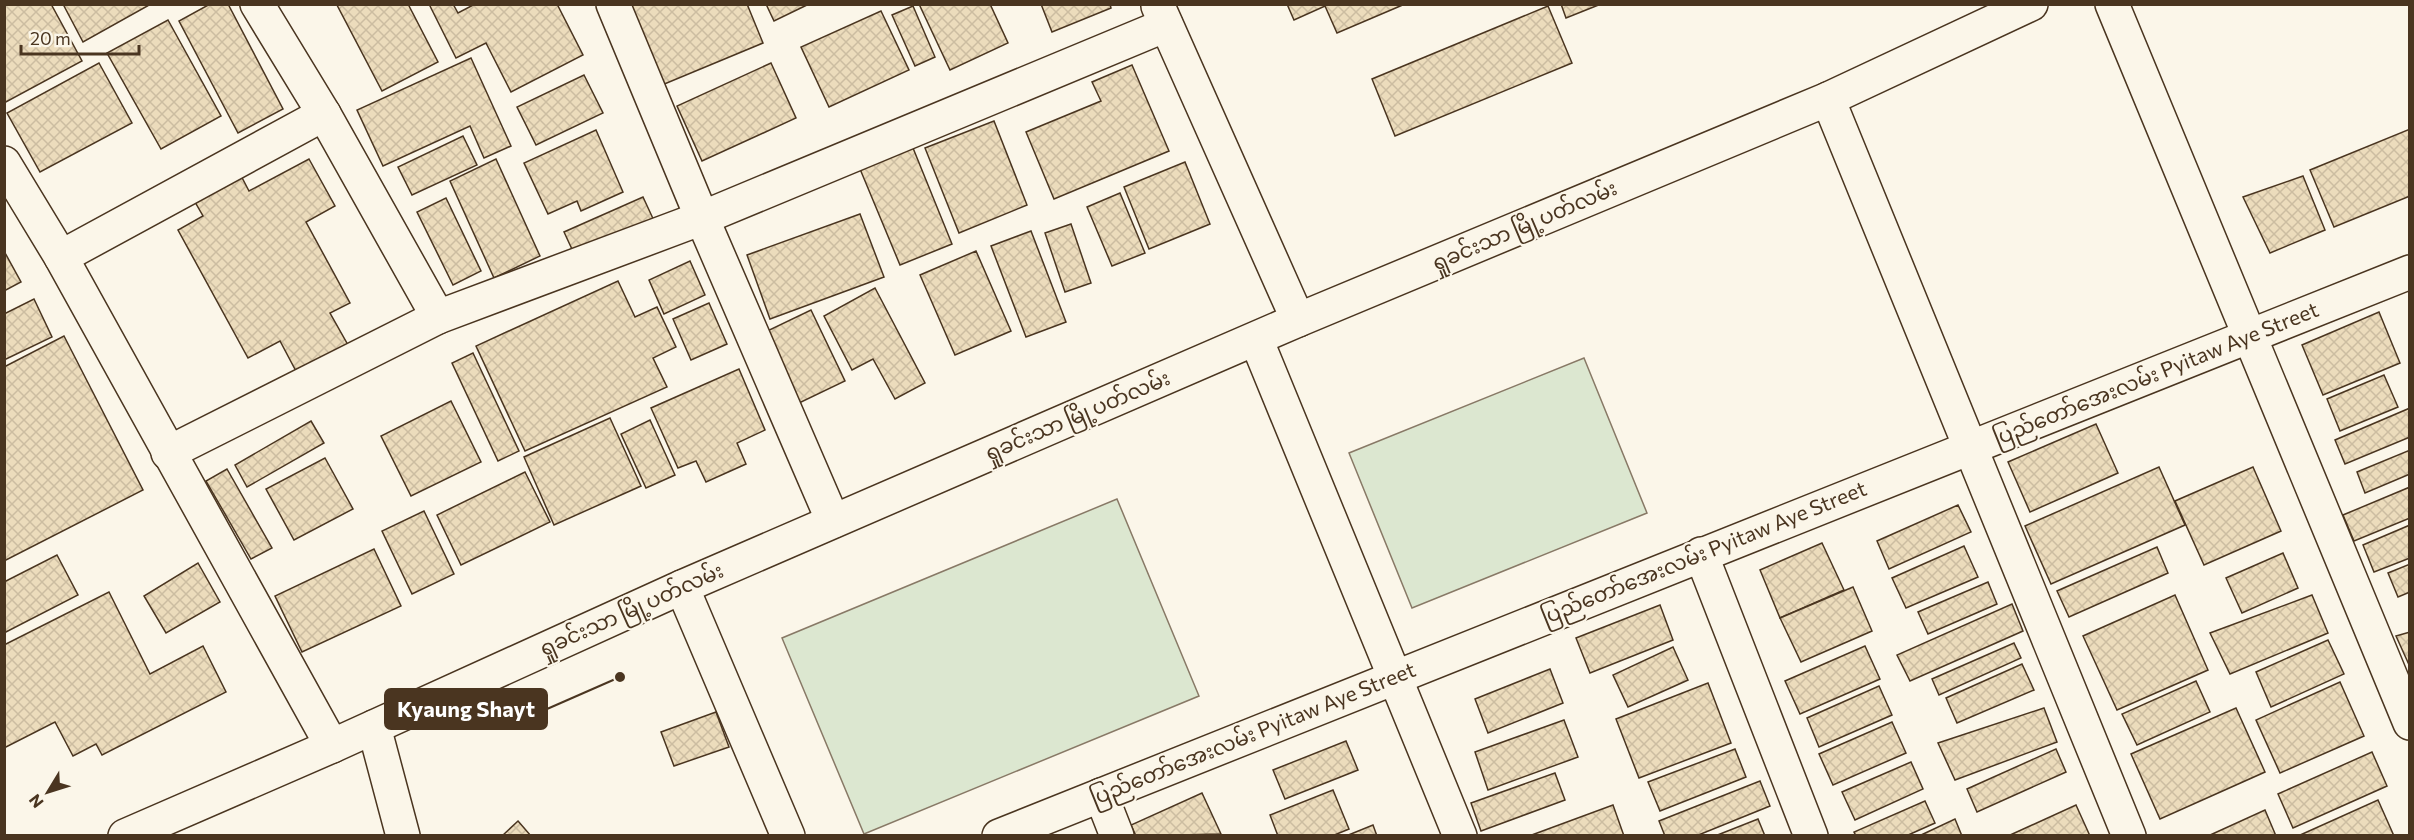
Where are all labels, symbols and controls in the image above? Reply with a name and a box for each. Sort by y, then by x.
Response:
scale bar [21,18,140,56]
text: 20 m [30,27,71,49]
street label: ရှုခင်းသာ မြို့ပတ်လမ်း [1426,172,1623,281]
street label: ပြည်တော်အေးလမ်း Pyitaw Aye Street [1988,294,2324,455]
street label: ရှုခင်းသာ မြို့ပတ်လမ်း [979,362,1176,471]
street label: ပြည်တော်အေးလမ်း Pyitaw Aye Street [1536,473,1872,634]
street label: ရှုခင်းသာ မြို့ပတ်လမ်း [533,555,729,666]
street label: ပြည်တော်အေးလမ်း Pyitaw Aye Street [1085,654,1421,815]
callout: Kyaung Shayt [385,689,547,729]
text: Kyaung Shayt [397,695,535,722]
north arrow [18,762,78,822]
text: N [25,791,47,812]

